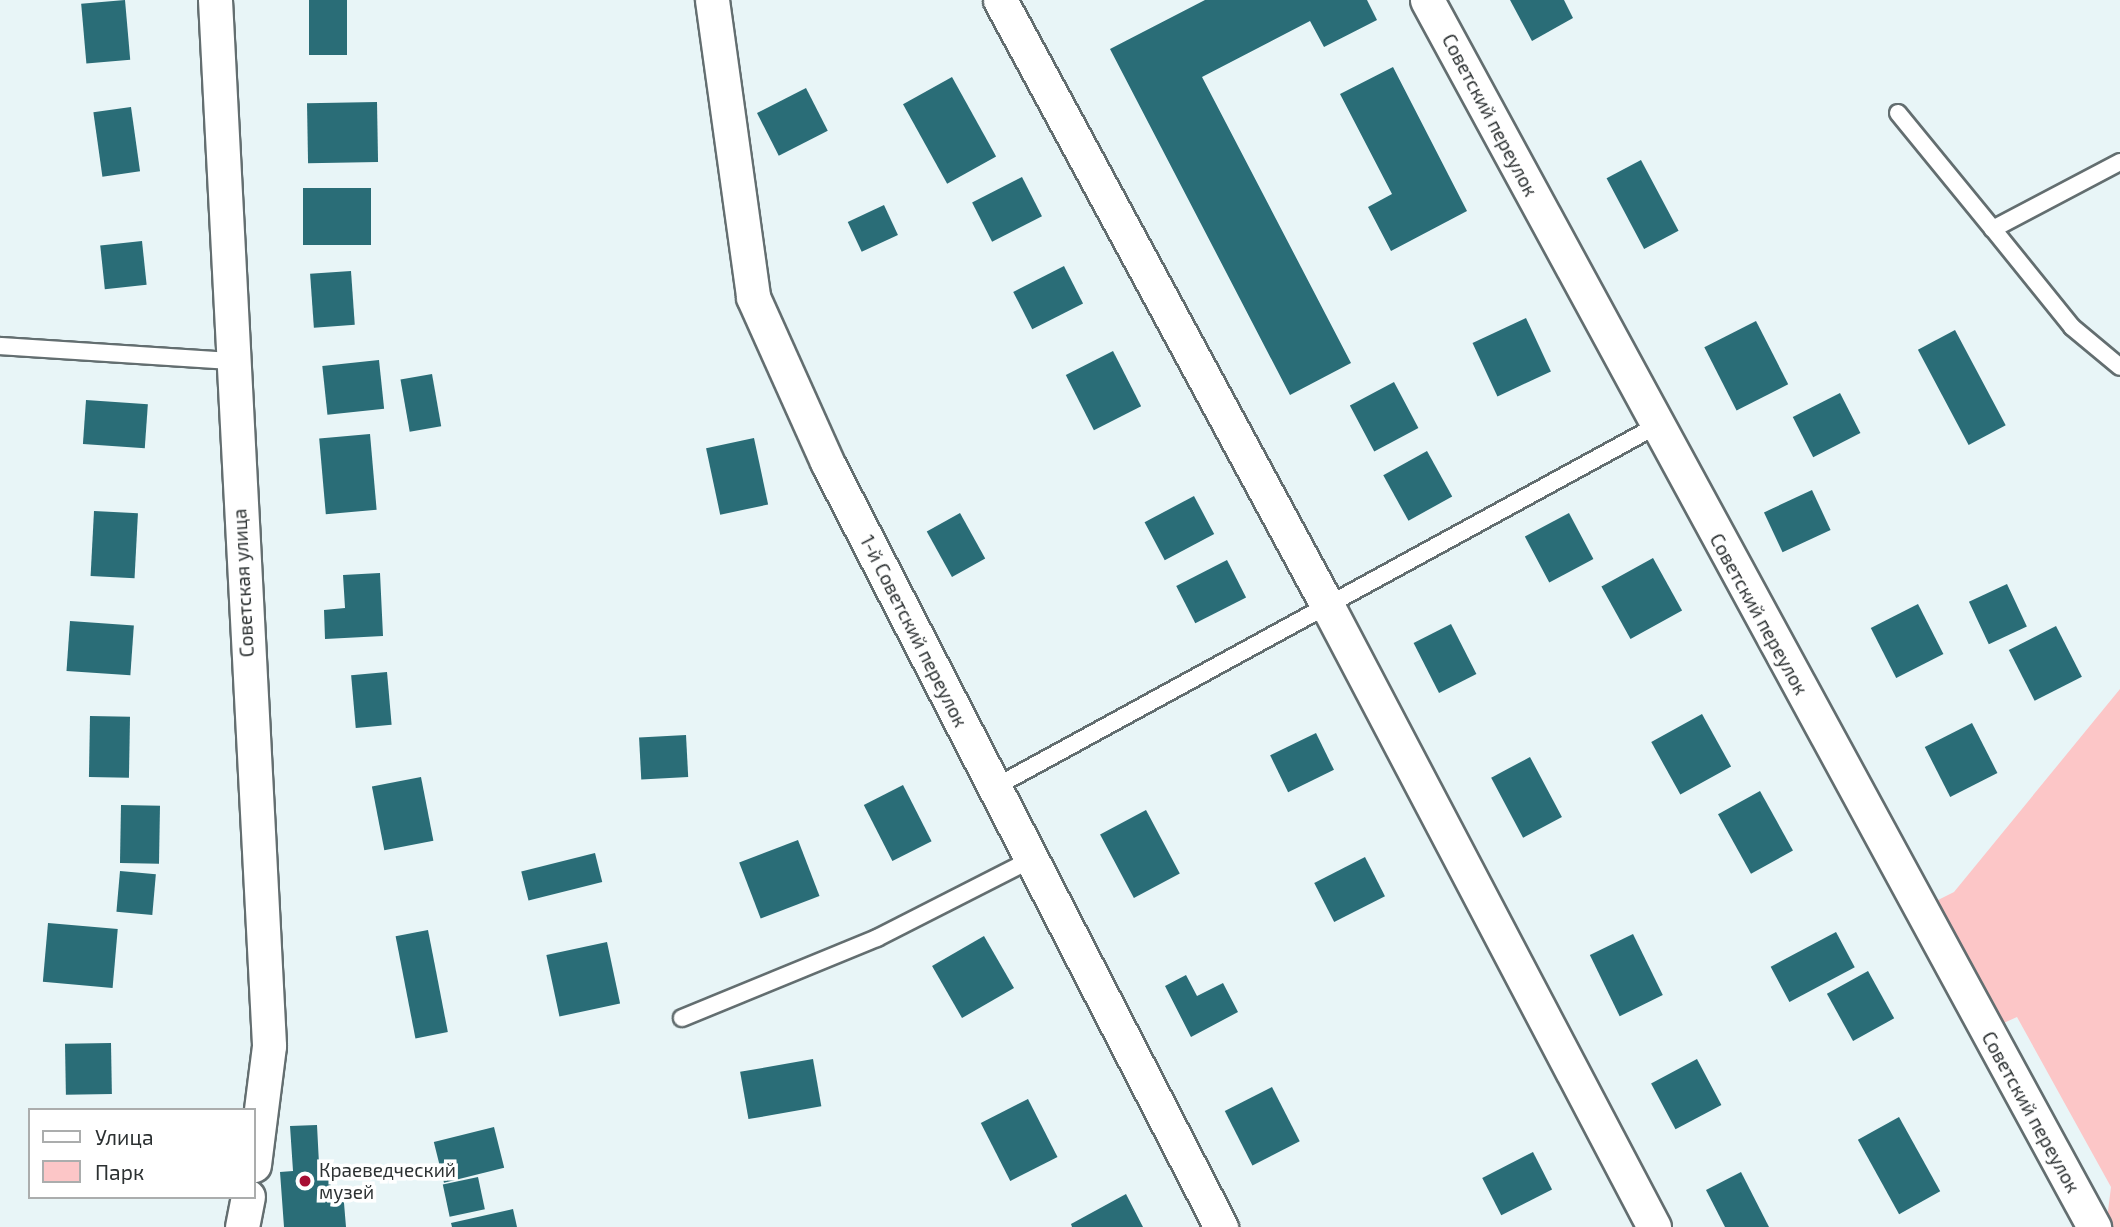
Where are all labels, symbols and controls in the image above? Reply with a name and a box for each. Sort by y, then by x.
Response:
street label: Советский переулок [1437,30,1543,200]
street label: Советская улица [228,508,258,658]
street label: Советский переулок [1705,529,1813,699]
street label: 1-й Советский переулок [856,531,972,731]
street label: Советский переулок [1977,1027,2085,1197]
legend [28,1108,256,1199]
text: Улица [95,1124,154,1149]
text: Парк [95,1159,144,1184]
place label: Краеведческий музей [319,1159,456,1203]
marker: Краеведческий музей [297,1173,313,1189]

